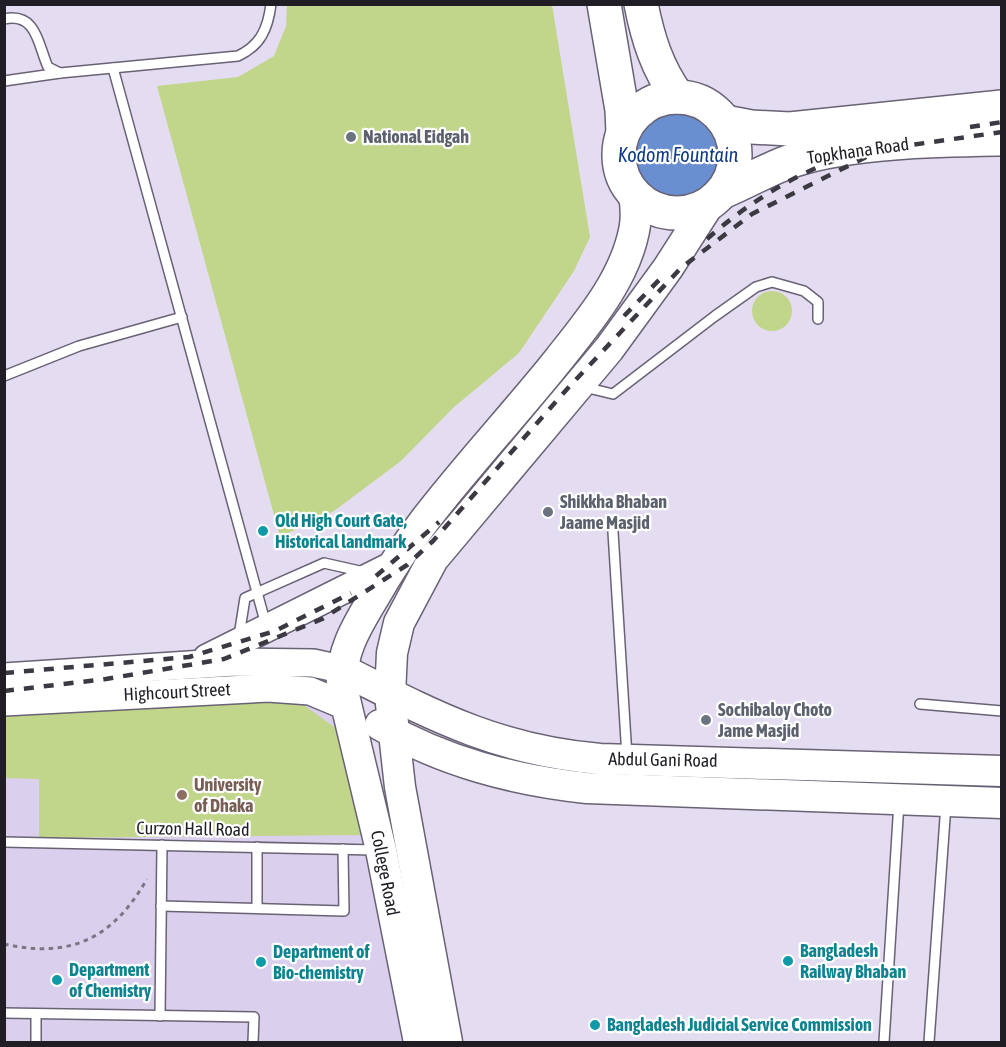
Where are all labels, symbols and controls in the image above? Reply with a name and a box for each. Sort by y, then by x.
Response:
place label: National Eidgah [363,126,469,147]
marker: National Eidgah [344,130,358,144]
street label: Topkhana Road [806,133,910,168]
water label: Kodom Fountain [618,143,738,166]
place label: Shikkha Bhaban Jaame Masjid [559,491,667,533]
marker: Shikkha Bhaban Jaame Masjid [541,505,555,519]
place label: Old High Court Gate, Historical landmark [275,510,407,552]
marker: Old High Court Gate, Historical landmark [256,524,270,538]
street label: Highcourt Street [123,678,231,705]
place label: Sochibaloy Choto Jame Masjid [717,699,832,741]
marker: Sochibaloy Choto Jame Masjid [699,713,713,727]
street label: Abdul Gani Road [608,748,718,771]
place label: University of Dhaka [194,774,262,816]
marker: University of Dhaka [175,788,189,802]
street label: Curzon Hall Road [136,817,250,840]
street label: College Road [367,828,404,917]
place label: Bangladesh Railway Bhaban [800,940,906,982]
place label: Department of Bio-chemistry [273,941,370,983]
marker: Bangladesh Railway Bhaban [781,954,795,968]
marker: Department of Bio-chemistry [254,955,268,969]
place label: Department of Chemistry [69,959,152,1001]
marker: Department of Chemistry [50,973,64,987]
place label: Bangladesh Judicial Service Commission [607,1014,872,1035]
marker: Bangladesh Judicial Service Commission [588,1018,602,1032]

